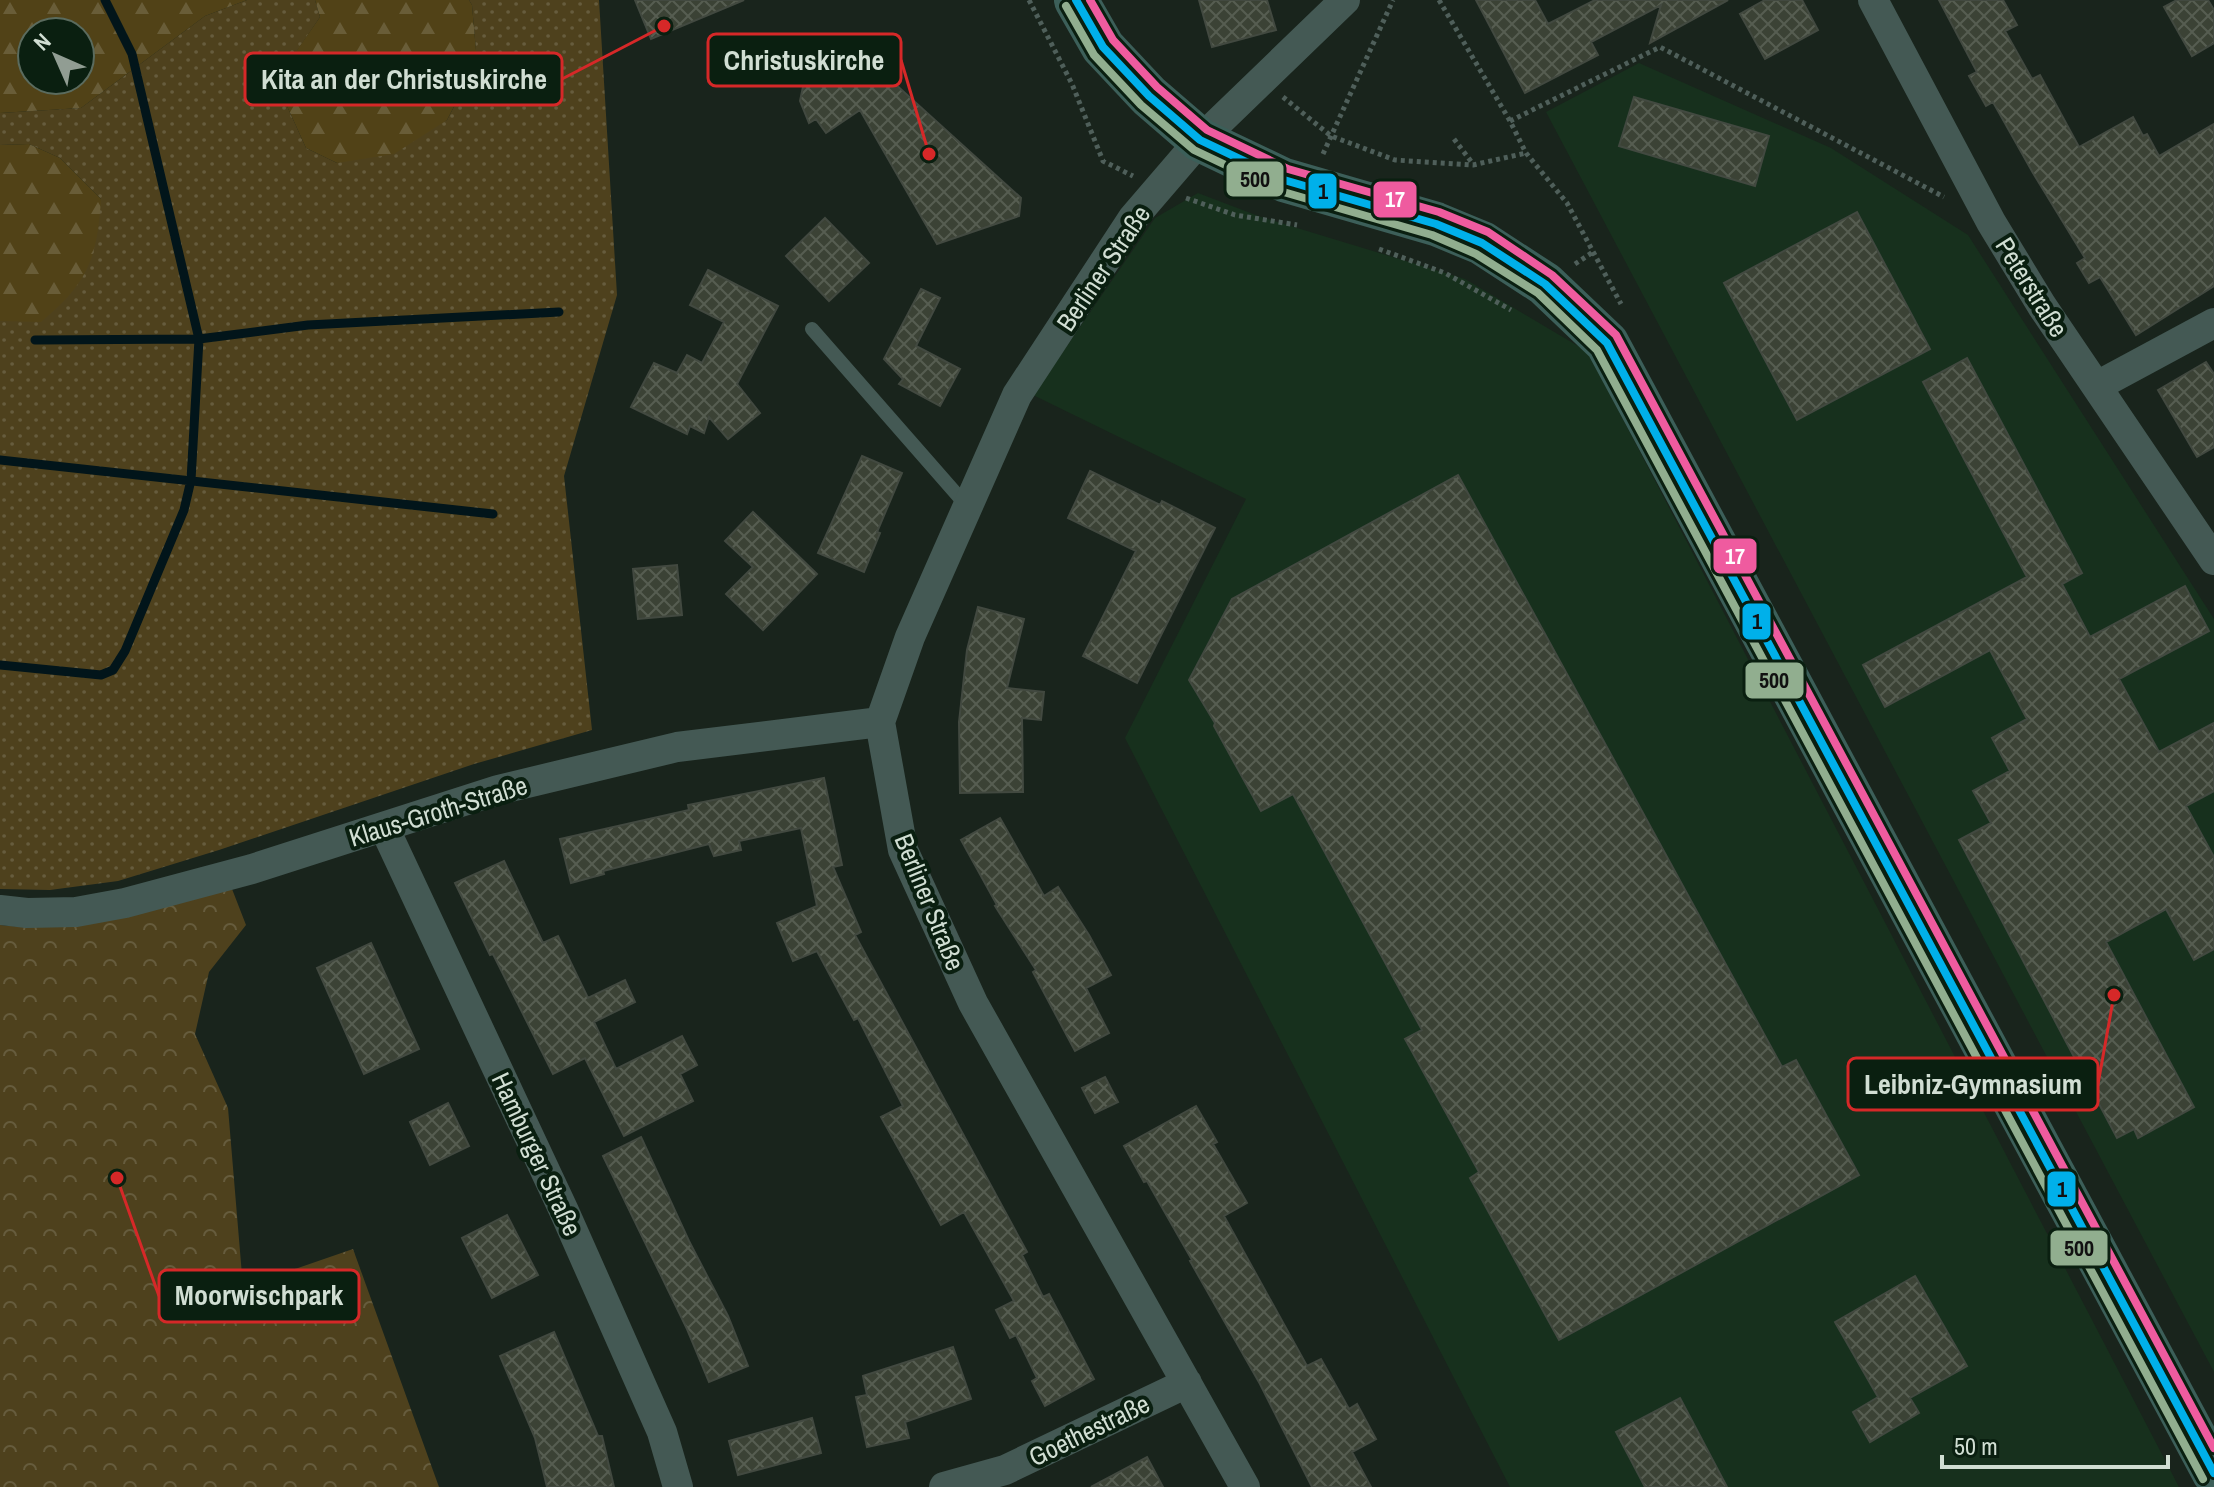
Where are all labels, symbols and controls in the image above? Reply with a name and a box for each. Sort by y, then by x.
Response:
north arrow [16,16,96,96]
text: N [27,27,57,57]
callout: Christuskirche [708,34,901,86]
text: Christuskirche [724,41,884,79]
callout: Kita an der Christuskirche [245,53,562,105]
text: Kita an der Christuskirche [261,60,547,98]
line badge: 500 [1225,160,1285,198]
text: 500 [1240,164,1270,194]
line badge: 1 [1307,172,1338,210]
text: 1 [1318,176,1329,206]
line badge: 17 [1372,180,1418,219]
text: 17 [1385,184,1405,214]
street label: Berliner Straße [1048,198,1158,338]
street label: Peterstraße [1988,230,2076,344]
line badge: 17 [1712,537,1758,575]
text: 17 [1725,541,1745,571]
line badge: 1 [1741,602,1772,641]
text: 1 [1752,606,1763,636]
line badge: 500 [1744,661,1805,700]
text: 500 [1759,665,1789,695]
street label: Klaus-Groth-Straße [345,767,531,855]
street label: Berliner Straße [887,828,973,976]
callout: Leibniz-Gymnasium [1848,1058,2098,1110]
text: Leibniz-Gymnasium [1864,1065,2082,1103]
street label: Hamburger Straße [484,1067,590,1241]
line badge: 1 [2046,1170,2077,1208]
text: 1 [2057,1174,2068,1204]
line badge: 500 [2049,1229,2109,1267]
text: 500 [2064,1233,2094,1263]
callout: Moorwischpark [159,1270,359,1322]
text: Moorwischpark [175,1276,343,1314]
street label: Goethestraße [1023,1386,1155,1474]
scale bar [1942,1419,2168,1469]
text: 50 m [1954,1430,1998,1462]

